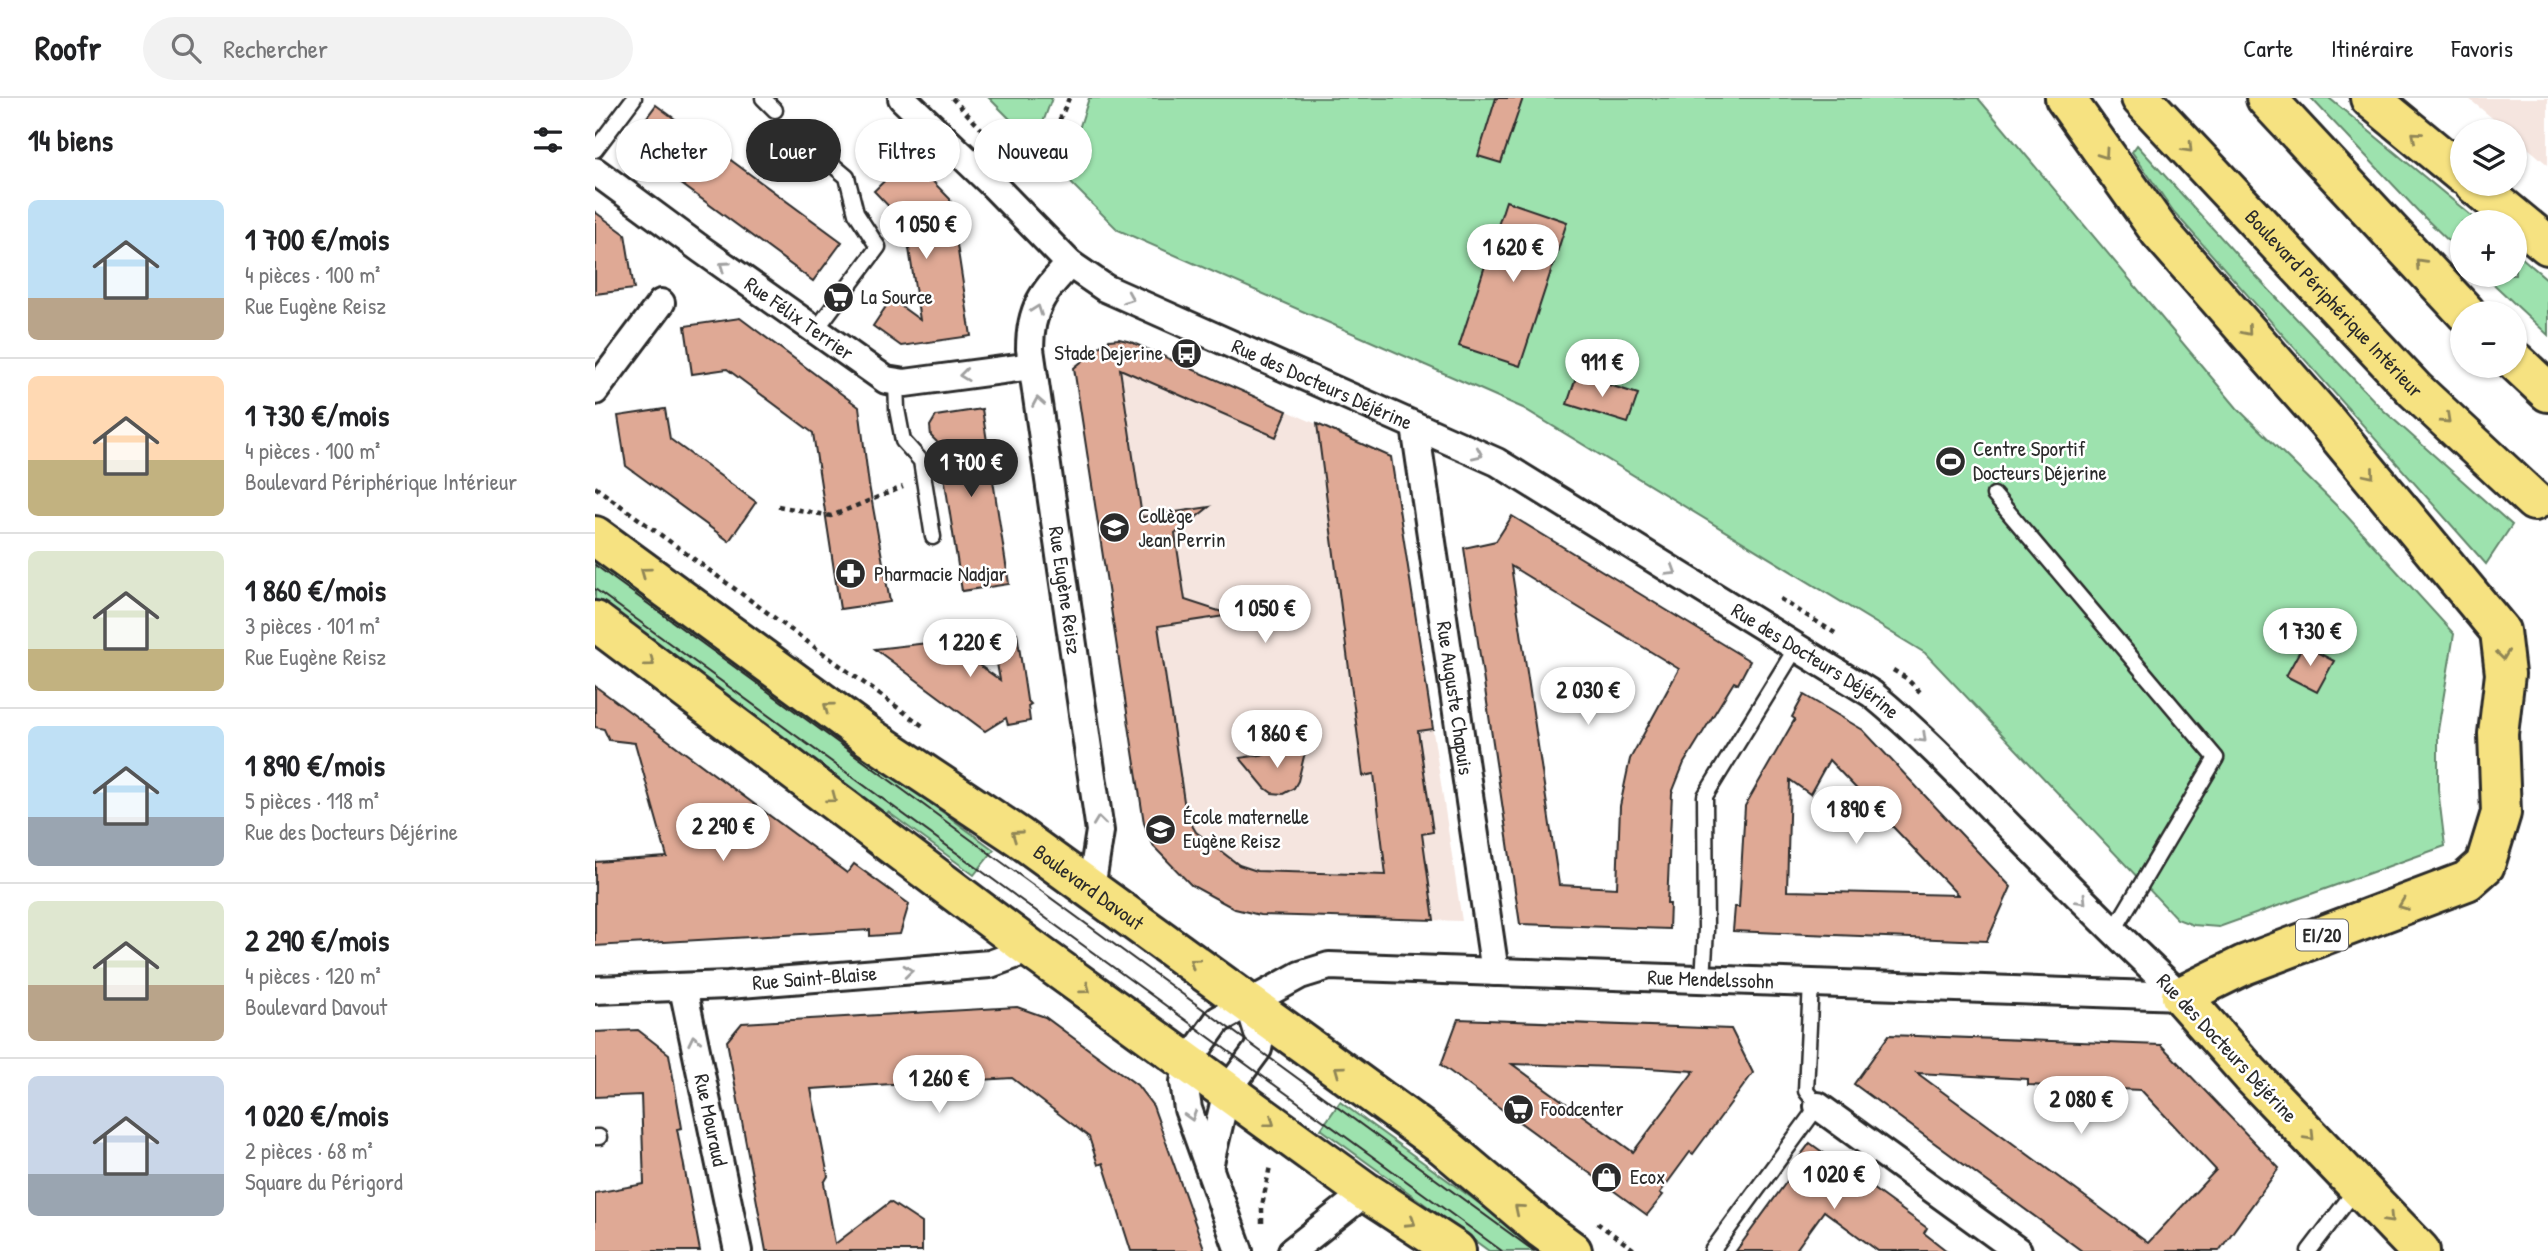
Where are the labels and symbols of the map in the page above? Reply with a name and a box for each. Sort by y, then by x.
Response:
one-way arrow [2412,132,2425,144]
one-way arrow [2180,140,2192,153]
one-way arrow [2096,146,2108,159]
pin: 1 050 € [861,202,991,261]
street label: Boulevard Périphérique Intérieur [2239,203,2430,404]
pin: 1 620 € [1448,225,1578,284]
one-way arrow [2416,258,2428,271]
one-way arrow [719,262,732,274]
street label: Rue Félix Terrier [739,270,860,367]
supermarket icon: La Source [821,280,855,314]
place label: La Source [861,282,933,311]
one-way arrow [1122,290,1134,304]
one-way arrow [1029,304,1043,316]
one-way arrow [2238,322,2251,335]
street label: Rue des Docteurs Déjérine [1227,331,1417,437]
bus stop icon: Stade Dejerine [1169,336,1203,370]
place label: Stade Dejerine [1054,338,1163,367]
pin: 911 € [1553,340,1651,399]
one-way arrow [958,368,970,383]
one-way arrow [1032,396,1047,408]
one-way arrow [2438,411,2451,423]
place label: Centre Sportif Docteurs Déjerine [1973,434,2107,487]
pin: 1 700 € [906,440,1036,499]
sports icon: Centre Sportif Docteurs Déjerine [1933,444,1967,478]
one-way arrow [1470,445,1483,459]
one-way arrow [2362,466,2374,479]
place label: Collège Jean Perrin [1138,501,1226,554]
school or university icon: Collège Jean Perrin [1098,511,1132,545]
street label: Rue Eugène Reisz [1042,524,1089,656]
pharmacy icon: Pharmacie Nadjar [834,557,868,591]
place label: Pharmacie Nadjar [874,559,1007,588]
one-way arrow [1664,563,1677,576]
one-way arrow [640,568,652,580]
pin: 1 050 € [1200,586,1330,645]
street label: Rue des Docteurs Déjérine [1726,596,1906,725]
pin: 1 730 € [2245,608,2375,668]
street label: Rue Auguste Chapuis [1430,619,1481,777]
pin: 1 220 € [905,620,1035,679]
one-way arrow [2495,649,2510,661]
one-way arrow [642,654,655,666]
pin: 2 030 € [1523,668,1653,727]
one-way arrow [823,702,836,715]
pin: 1 860 € [1212,710,1342,770]
one-way arrow [1914,730,1927,743]
pin: 1 890 € [1791,786,1921,846]
one-way arrow [824,790,837,803]
place label: École maternelle Eugène Reisz [1183,802,1309,855]
pin: 2 290 € [658,804,788,863]
school or university icon: École maternelle Eugène Reisz [1143,812,1177,846]
one-way arrow [1091,815,1106,827]
one-way arrow [1011,831,1024,843]
street label: Boulevard Davout [1028,837,1151,937]
one-way arrow [2073,892,2086,905]
one-way arrow [2398,896,2410,910]
road number: EI/20 [2296,920,2348,950]
street label: Rue Saint-Blaise [751,958,878,997]
one-way arrow [1189,959,1202,972]
street label: Rue Mendelssohn [1647,962,1774,996]
one-way arrow [902,964,913,979]
street label: Rue des Docteurs Déjérine [2150,967,2304,1129]
one-way arrow [1078,980,1091,993]
one-way arrow [688,1034,703,1046]
pin: 1 260 € [874,1056,1004,1115]
one-way arrow [1334,1065,1347,1078]
street label: Rue Mouraud [687,1071,735,1169]
pin: 2 080 € [2016,1076,2146,1136]
supermarket icon: Foodcenter [1501,1092,1535,1126]
place label: Foodcenter [1540,1094,1624,1123]
one-way arrow [1183,1109,1197,1122]
one-way arrow [1262,1114,1275,1127]
one-way arrow [2301,1128,2314,1141]
pin: 1 020 € [1769,1152,1899,1211]
shop icon: Ecox [1590,1160,1624,1194]
place label: Ecox [1630,1162,1665,1191]
one-way arrow [1514,1205,1527,1217]
one-way arrow [2380,1211,2393,1224]
one-way arrow [1403,1213,1416,1226]

